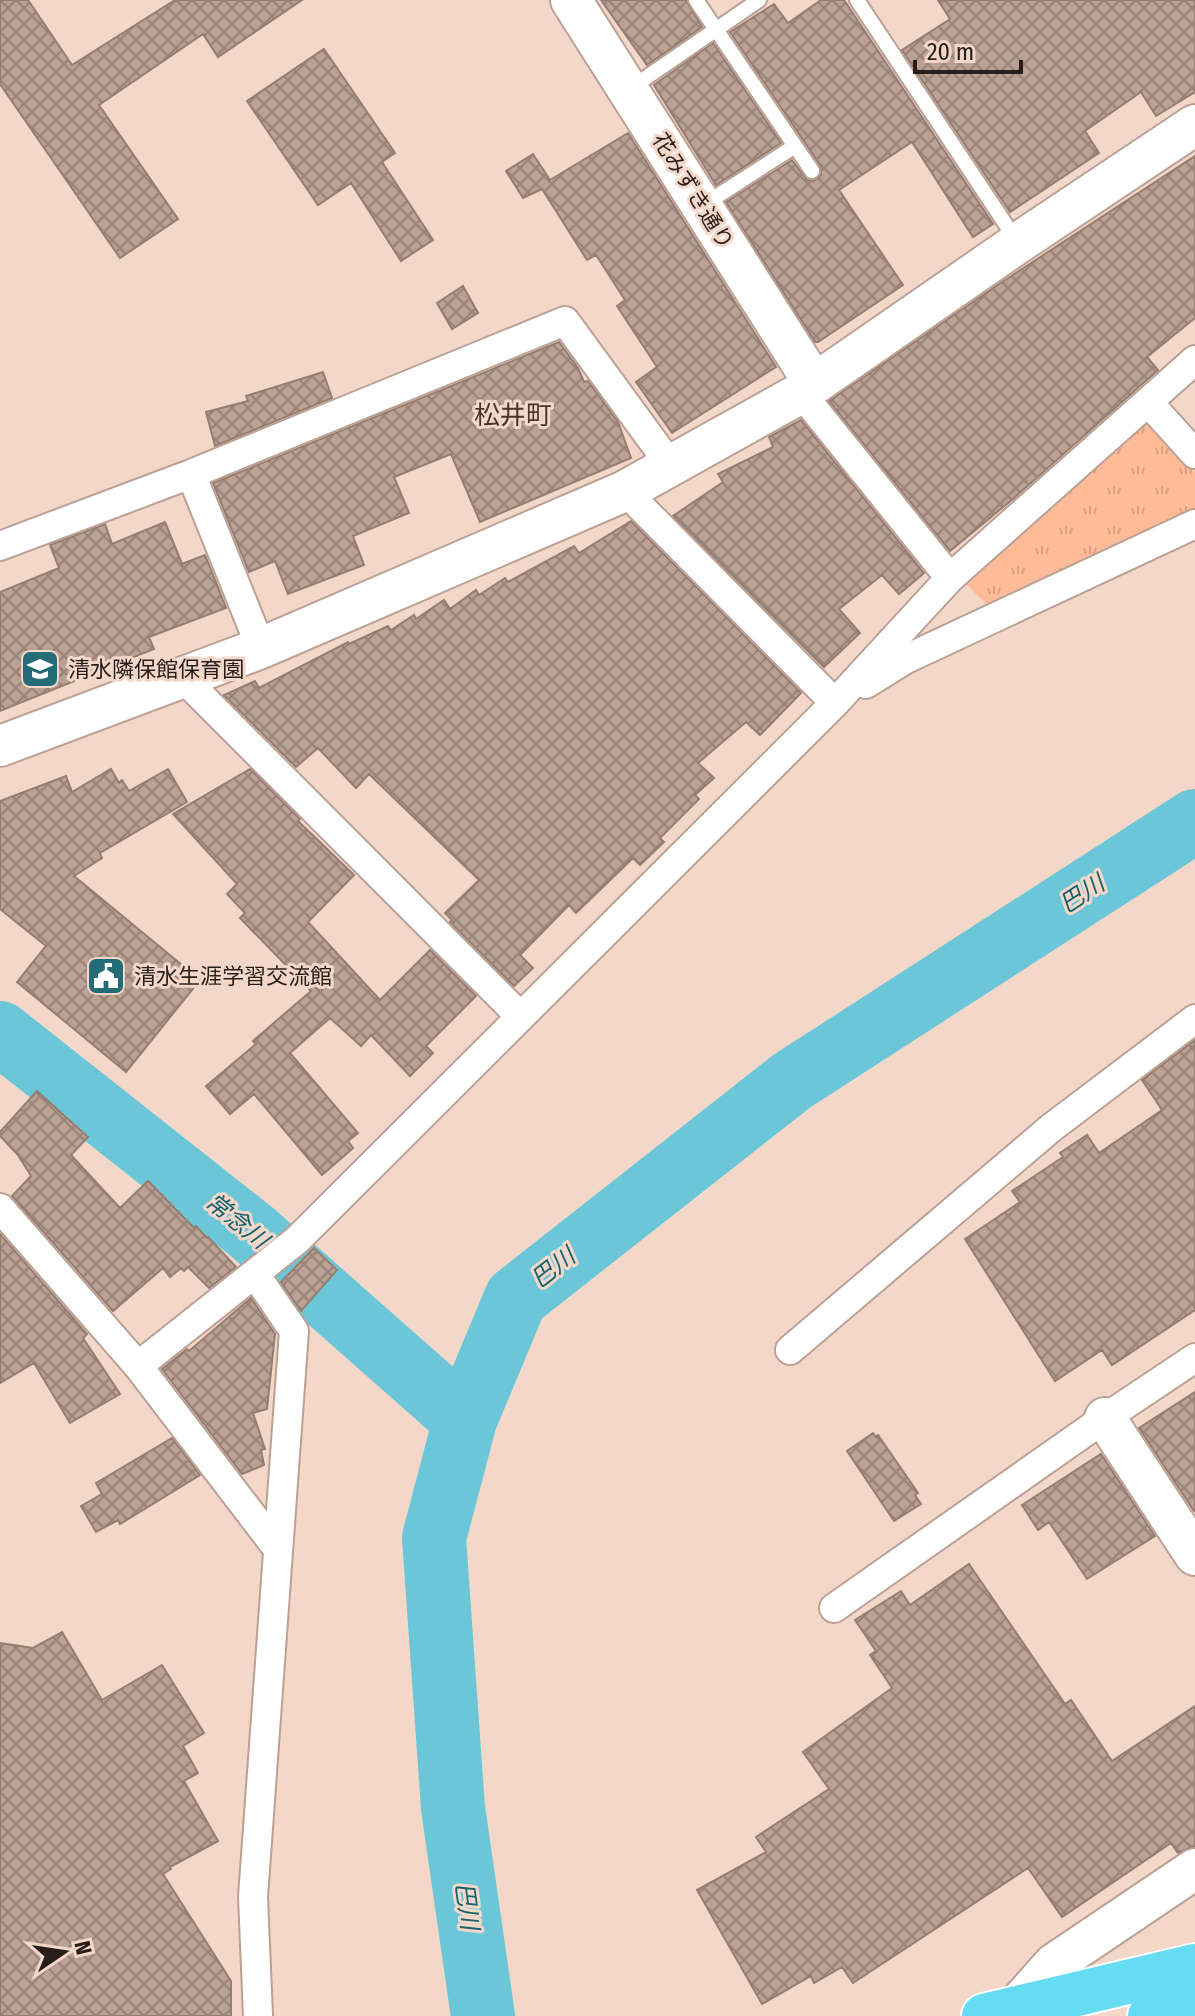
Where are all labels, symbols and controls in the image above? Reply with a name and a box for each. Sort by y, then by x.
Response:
scale bar [915,24,1021,74]
text: 20 m [927,38,974,66]
street label: 花みずき通り [647,128,739,254]
district label: 松井町 [474,400,552,431]
school or university icon: 清水隣保館保育園 [19,648,61,690]
place label: 清水隣保館保育園 [68,656,244,683]
water label: 巴川 [1054,868,1112,919]
public building icon: 清水生涯学習交流館 [85,955,127,997]
place label: 清水生涯学習交流館 [134,963,332,990]
water label: 常念川 [200,1187,276,1256]
water label: 巴川 [525,1240,583,1294]
water label: 巴川 [450,1880,485,1935]
north arrow [24,1912,104,1992]
text: N [68,1938,98,1957]

